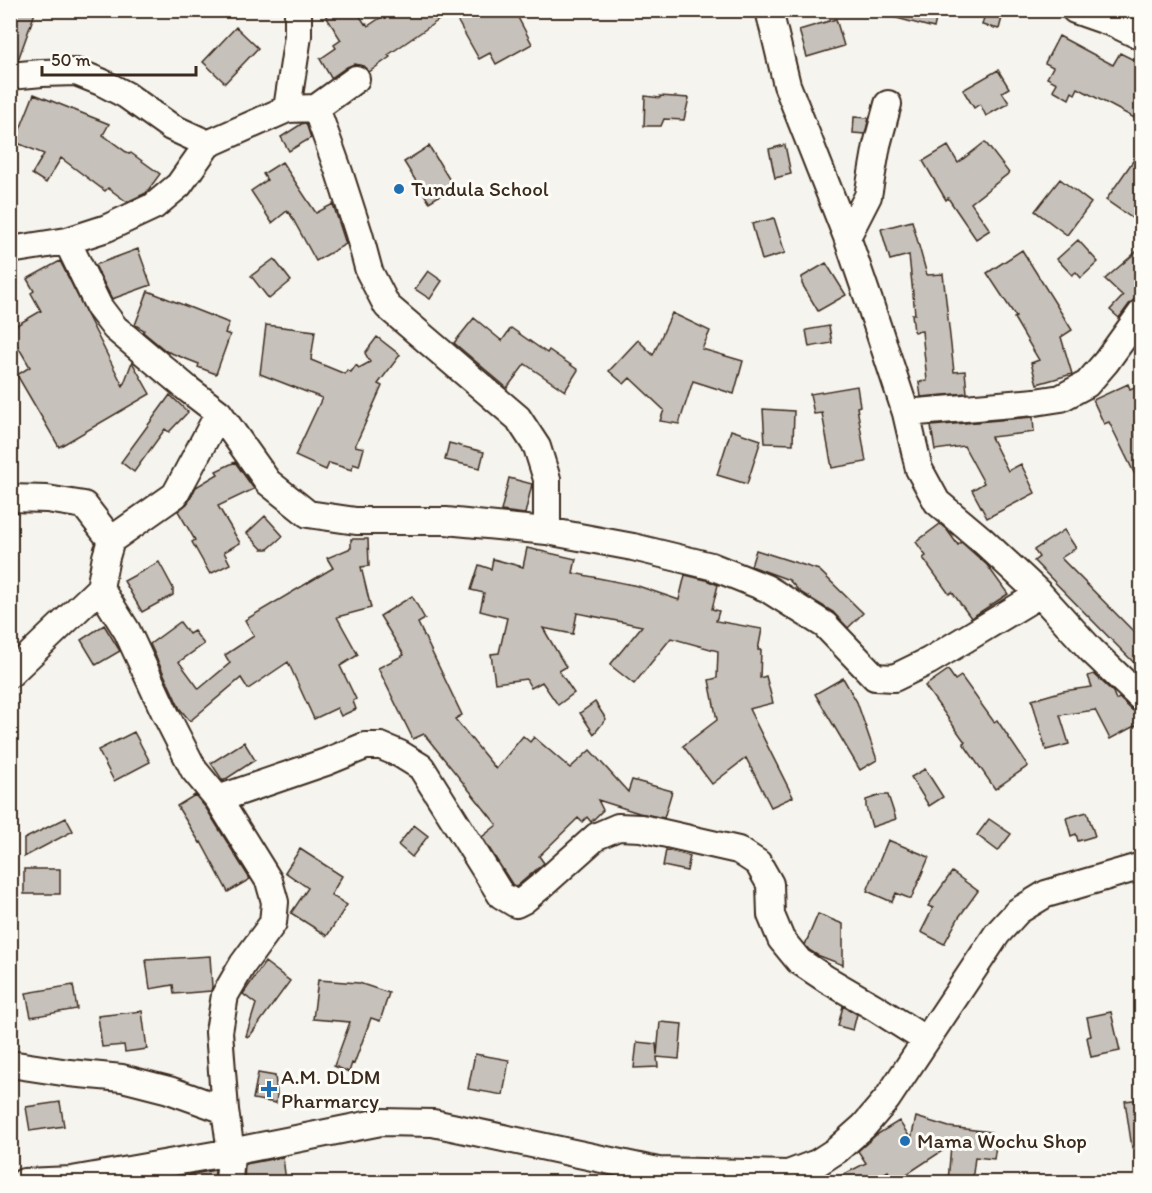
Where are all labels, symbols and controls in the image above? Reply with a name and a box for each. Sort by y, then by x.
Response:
scale bar [42,39,196,77]
text: 50 m [51,49,91,71]
place label: Tundula School [411,176,549,201]
marker: Tundula School [392,182,406,196]
place label: A.M. DLDM Pharmarcy [281,1064,381,1113]
marker: A.M. DLDM Pharmarcy [262,1082,276,1096]
place label: Mama Wochu Shop [917,1128,1087,1153]
marker: Mama Wochu Shop [898,1134,912,1148]

